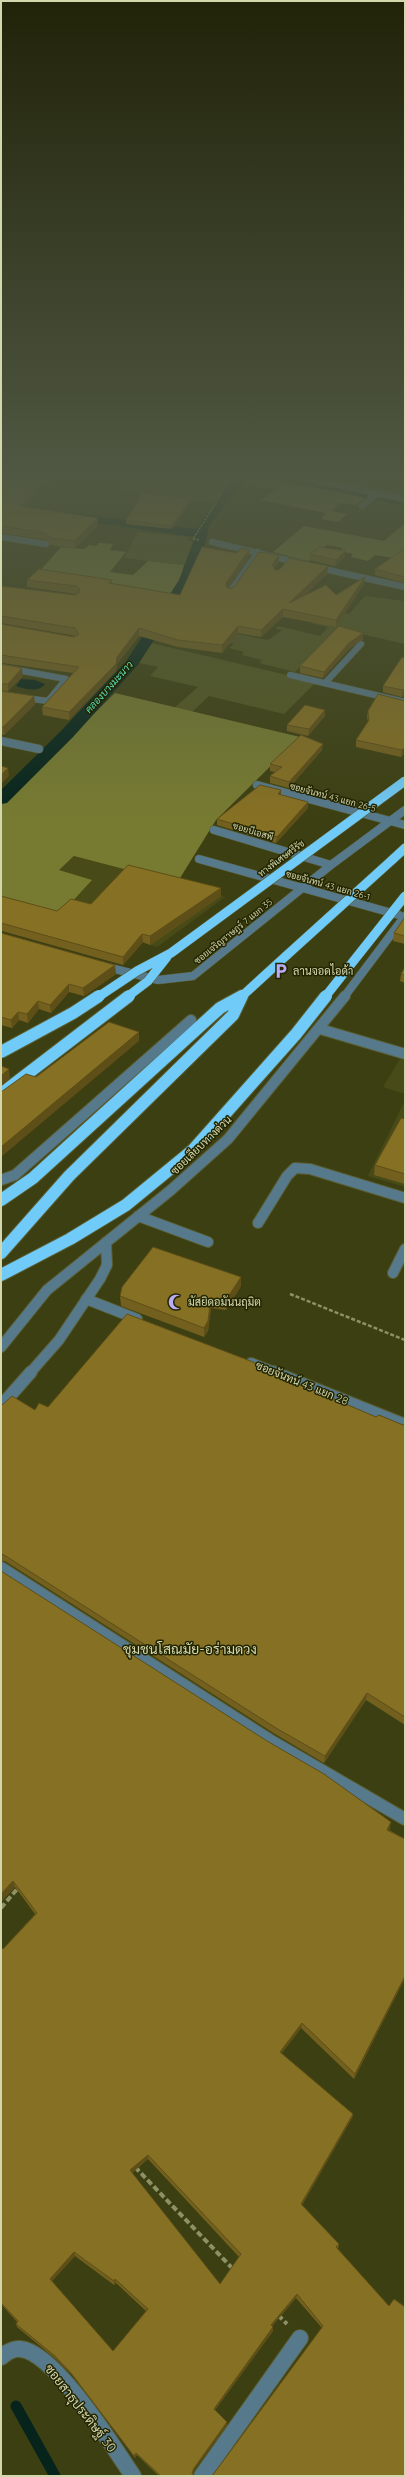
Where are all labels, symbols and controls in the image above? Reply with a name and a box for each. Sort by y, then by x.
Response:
water label: คลองบางมะนาว [82,658,136,716]
street label: ซอยจันทน์ 43 แยก 26-5 [289,780,377,814]
street label: ซอยบีเอสพี [232,820,274,842]
street label: ทางพิเศษศรีรัช [256,837,307,879]
street label: ซอยจันทน์ 43 แยก 26-1 [285,868,371,902]
street label: ซอยเจริญราษฎร์ 7 แยก 35 [192,896,274,966]
parking icon: ลานจอดไอด้า [272,962,290,980]
place label: ลานจอดไอด้า [293,963,353,978]
street label: ซอยเลียบทางด่วน [167,1112,234,1178]
mosque icon: มัสยิดอมันนฤมิต [167,1293,185,1311]
place label: มัสยิดอมันนฤมิต [188,1295,261,1309]
street label: ซอยจันทน์ 43 แยก 28 [254,1357,351,1408]
district label: ชุมชนโสณมัย-อร่ามดวง [123,1640,257,1659]
street label: ซอยสาธุประดิษฐ์ 30 [40,2360,121,2457]

